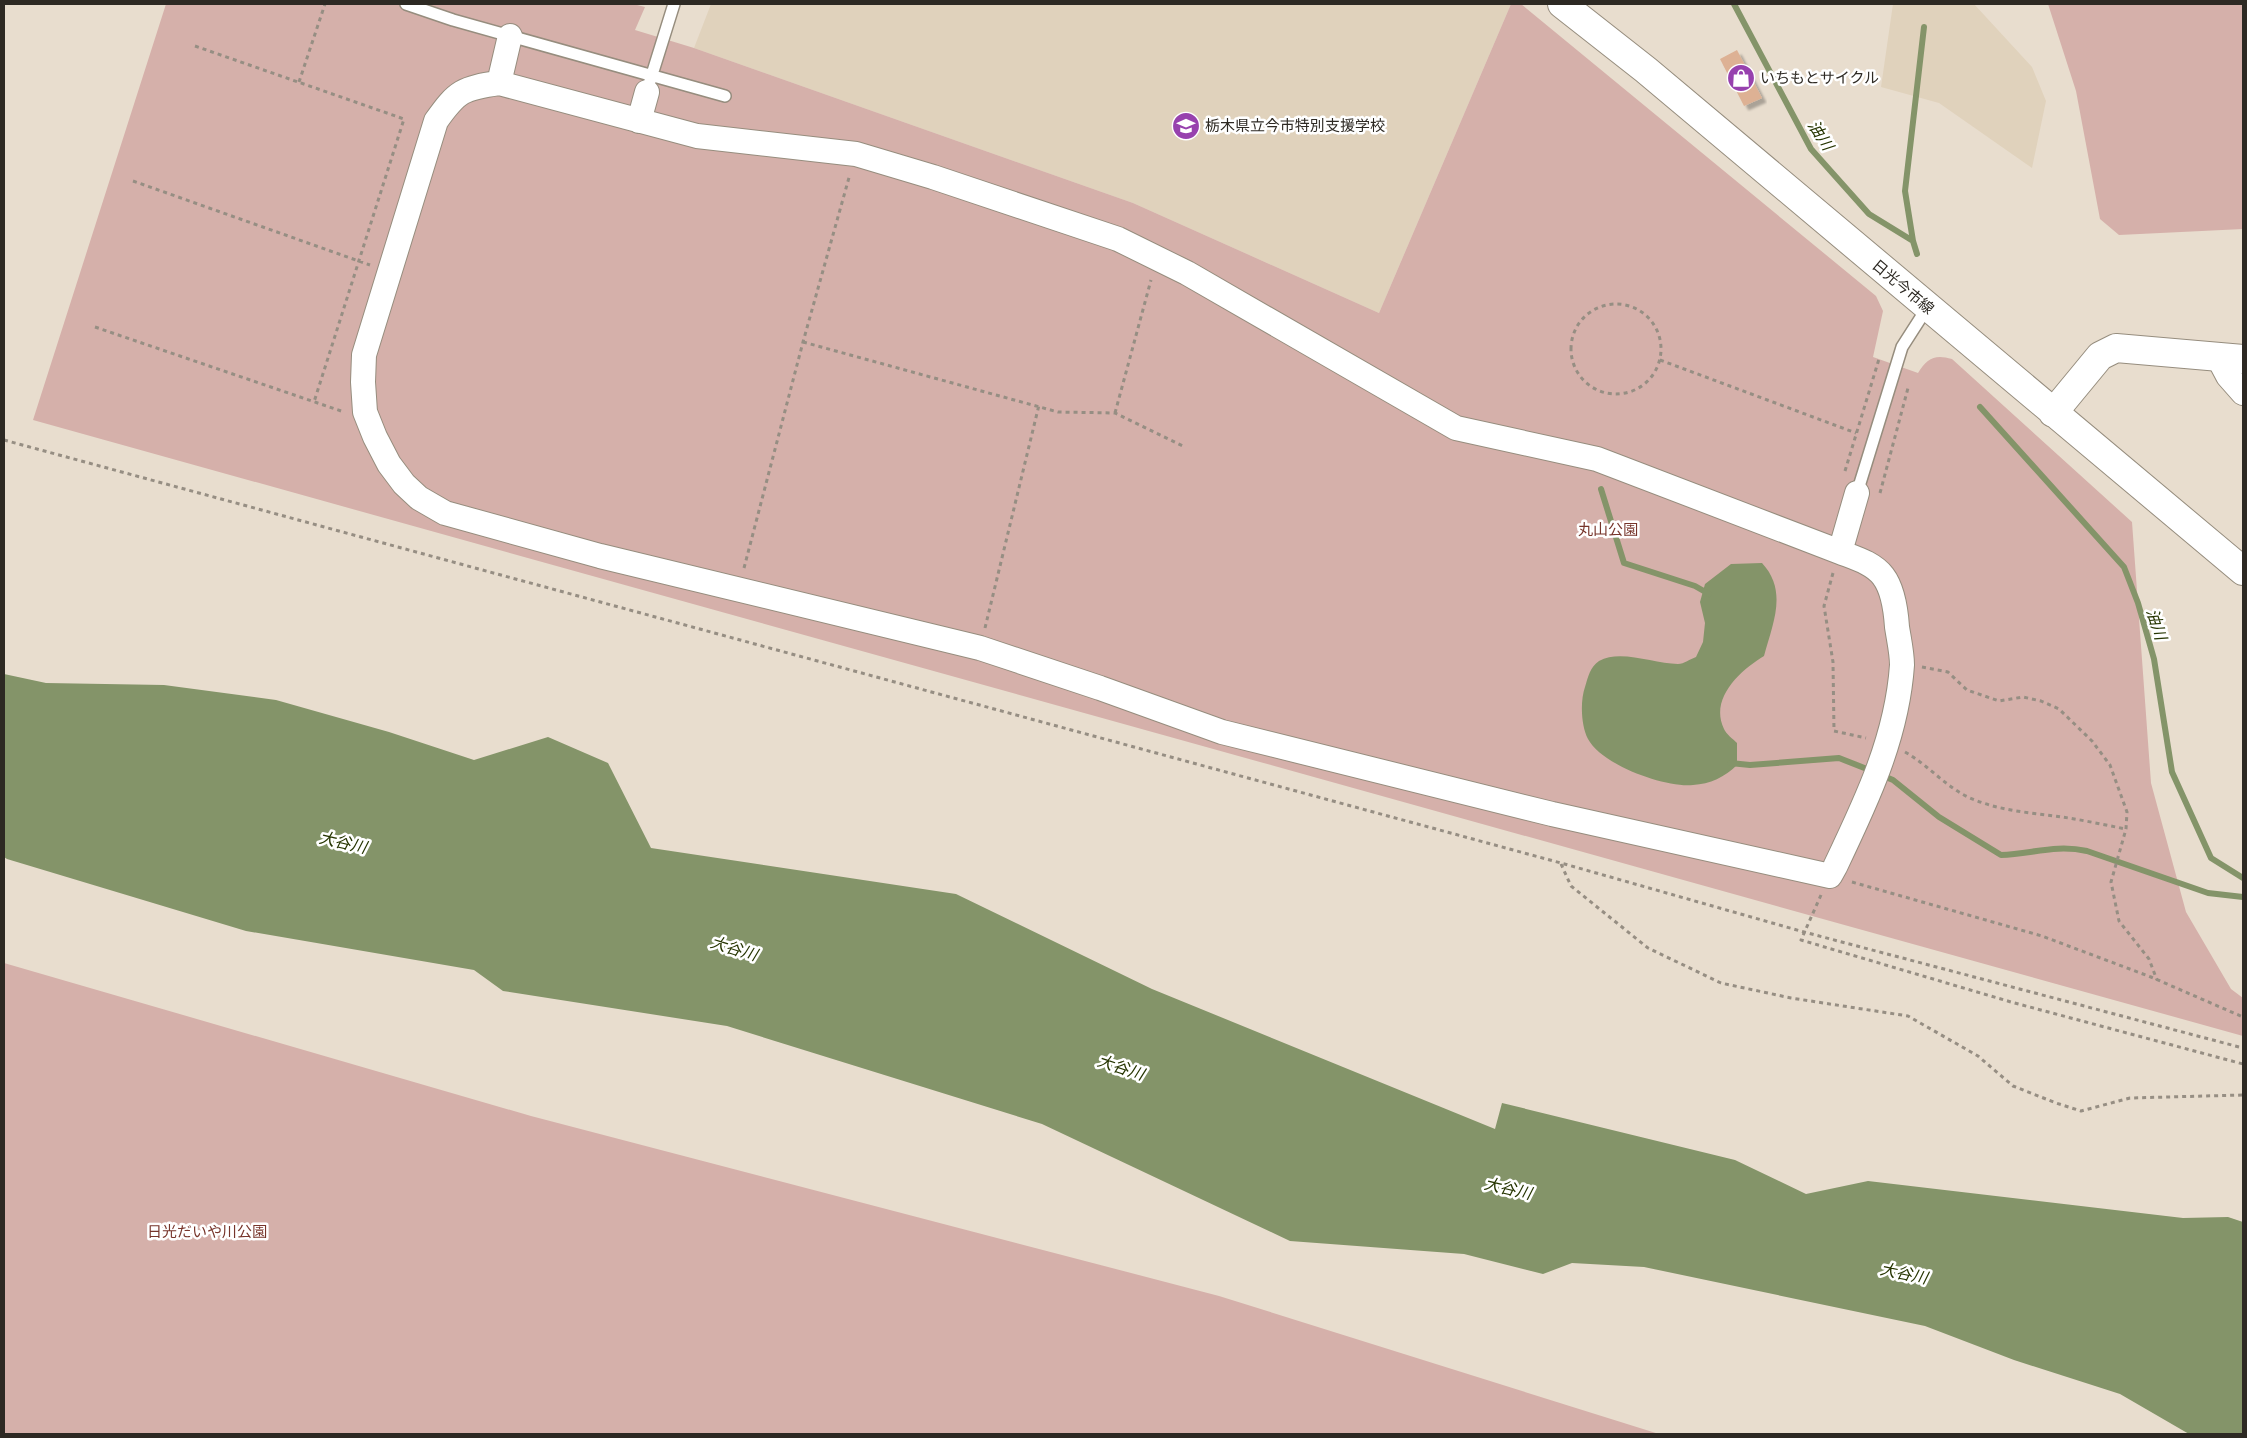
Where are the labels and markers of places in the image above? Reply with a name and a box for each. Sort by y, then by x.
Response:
shop icon: いちもとサイクル [1726,63,1756,93]
place label: いちもとサイクル [1760,69,1879,88]
school or university icon: 栃木県立今市特別支援学校 [1171,111,1201,141]
place label: 栃木県立今市特別支援学校 [1205,117,1385,136]

